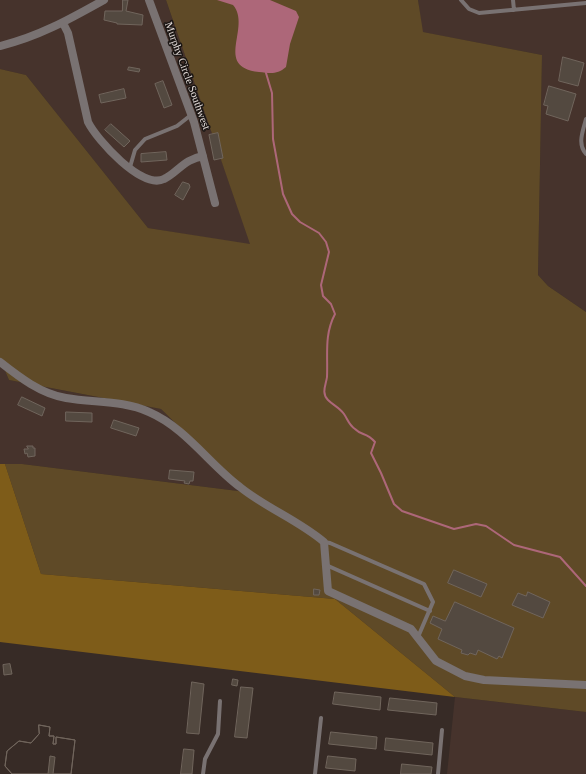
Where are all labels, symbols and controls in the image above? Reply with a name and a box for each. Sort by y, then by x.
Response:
street label: Murphy Circle Southwest [161,20,213,132]

